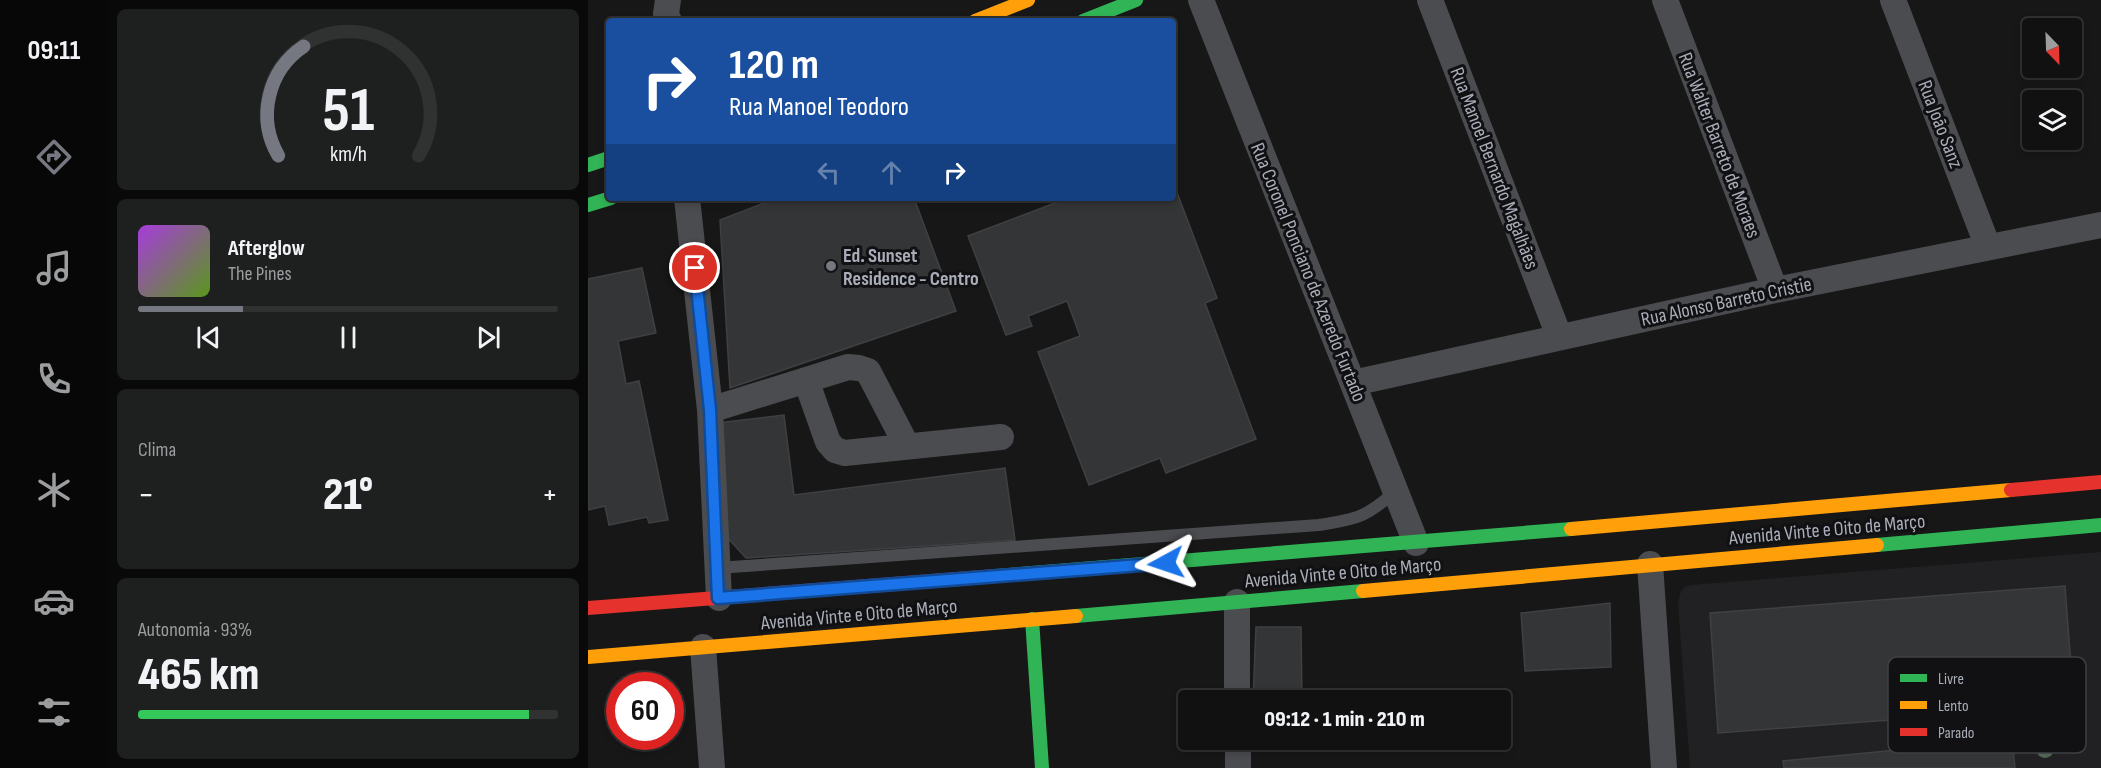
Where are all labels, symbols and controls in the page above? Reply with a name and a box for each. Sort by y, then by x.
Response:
north arrow [2022,18,2082,78]
map controls [2022,18,2082,150]
text: 09:11 [28,35,80,67]
text: 120 m [729,40,819,91]
icon: right [630,42,708,120]
street label: Rua Walter Barreto de Moraes [1673,49,1765,241]
street label: Rua Manoel Bernardo Magalhães [1444,64,1544,273]
text: 51 [322,75,374,150]
street label: Rua João Sanz [1912,77,1968,172]
button: layers [2022,90,2082,150]
text: Rua Manoel Teodoro [729,91,909,123]
icon: directions [33,136,75,178]
street label: Rua Coronel Ponciano de Azeredo Furtado [1245,139,1371,405]
text: km/h [329,143,367,168]
icon: left [812,156,845,189]
icon: ahead [875,156,908,189]
icon: right [938,156,971,189]
text: Afterglow [228,235,305,262]
pin [669,242,720,293]
place label: Ed. Sunset Residence - Centro [843,244,979,291]
icon: music [33,247,75,289]
icon: arrive [678,251,711,284]
marker: Ed. Sunset Residence - Centro [824,259,838,273]
text: The Pines [228,262,292,286]
street label: Rua Alonso Barreto Cristie [1639,272,1814,332]
icon: previous [192,321,225,354]
icon: pause [332,321,365,354]
icon: next [472,321,505,354]
icon: phone [33,358,75,400]
text: Clima [138,438,176,462]
text: 21° [323,468,373,523]
icon: climate [33,469,75,511]
text: − [138,475,154,515]
text: + [542,475,558,515]
street label: Avenida Vinte e Oito de Março [1727,509,1926,551]
position arrow [1134,531,1198,595]
street label: Avenida Vinte e Oito de Março [1243,552,1442,594]
icon: car [33,580,75,622]
street label: Avenida Vinte e Oito de Março [759,594,958,636]
text: Autonomia · 93% [138,618,252,642]
text: 465 km [138,648,259,703]
legend [1888,657,2086,753]
text: Livre [1938,670,1964,689]
speed limit sign: 60 [606,672,684,750]
icon: filters [33,691,75,733]
text: Lento [1938,697,1969,716]
text: 09:12 · 1 min · 210 m [1264,706,1425,733]
text: Parado [1938,724,1975,743]

